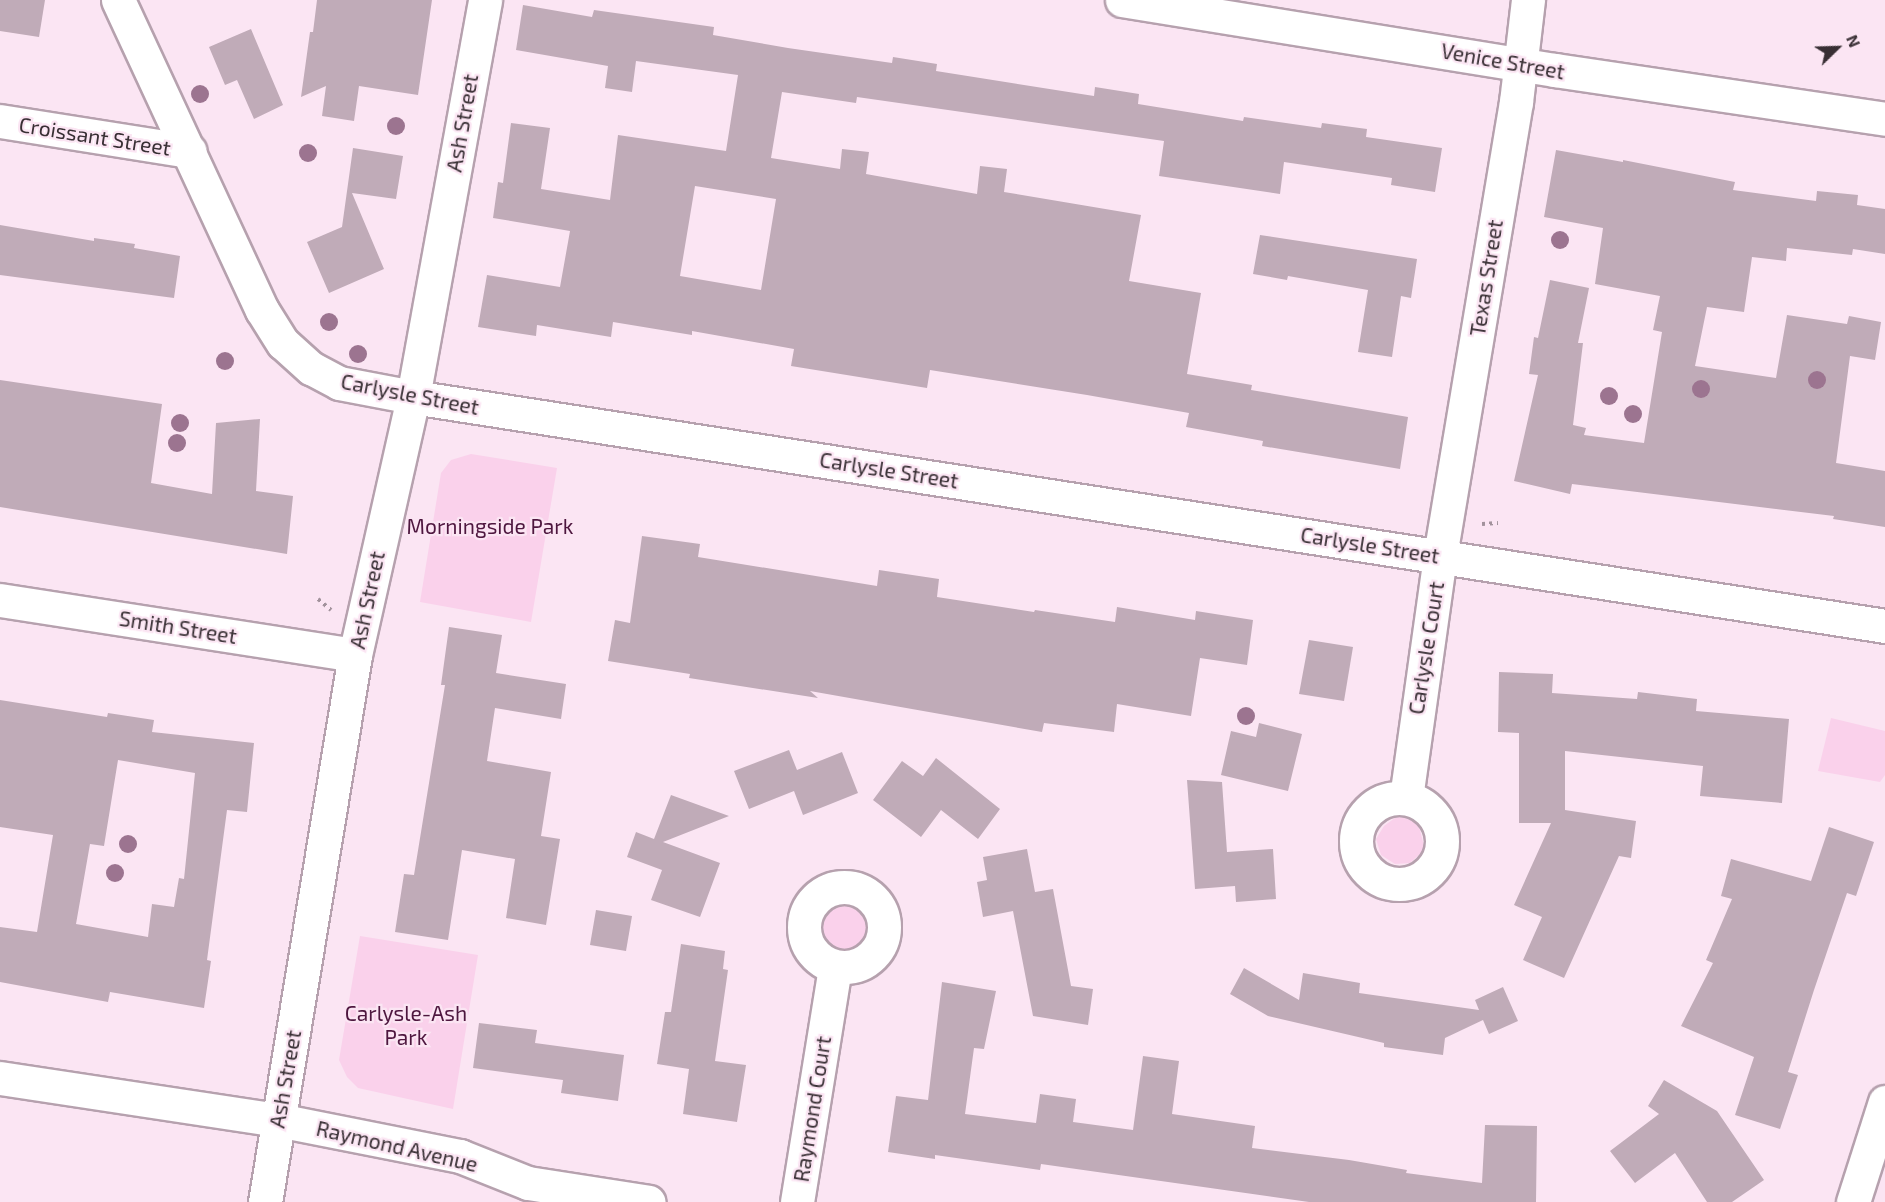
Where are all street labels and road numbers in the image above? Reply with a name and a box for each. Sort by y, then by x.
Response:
street label: Venice Street [1439,38,1567,84]
street label: Ash Street [441,72,483,174]
street label: Croissant Street [17,112,173,160]
street label: Texas Street [1464,218,1508,338]
street label: Carlysle Street [339,368,481,420]
street label: Carlysle Street [818,447,960,493]
street label: Carlysle Street [1299,522,1441,568]
street label: Ash Street [344,549,390,651]
street label: Carlysle Court [1403,580,1449,716]
street label: Smith Street [117,605,239,649]
street label: Ash Street [264,1028,306,1130]
street label: Raymond Court [788,1034,836,1184]
street label: Raymond Avenue [314,1115,480,1177]

